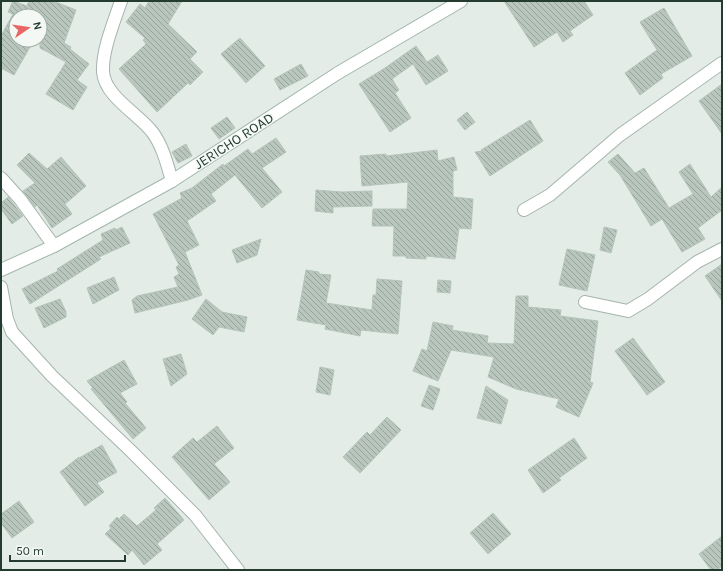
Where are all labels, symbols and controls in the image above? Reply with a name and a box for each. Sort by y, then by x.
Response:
north arrow [8,8,48,48]
text: N [30,21,44,31]
street label: JERICHO ROAD [191,109,277,173]
scale bar [10,537,125,563]
text: 50 m [16,544,44,558]

